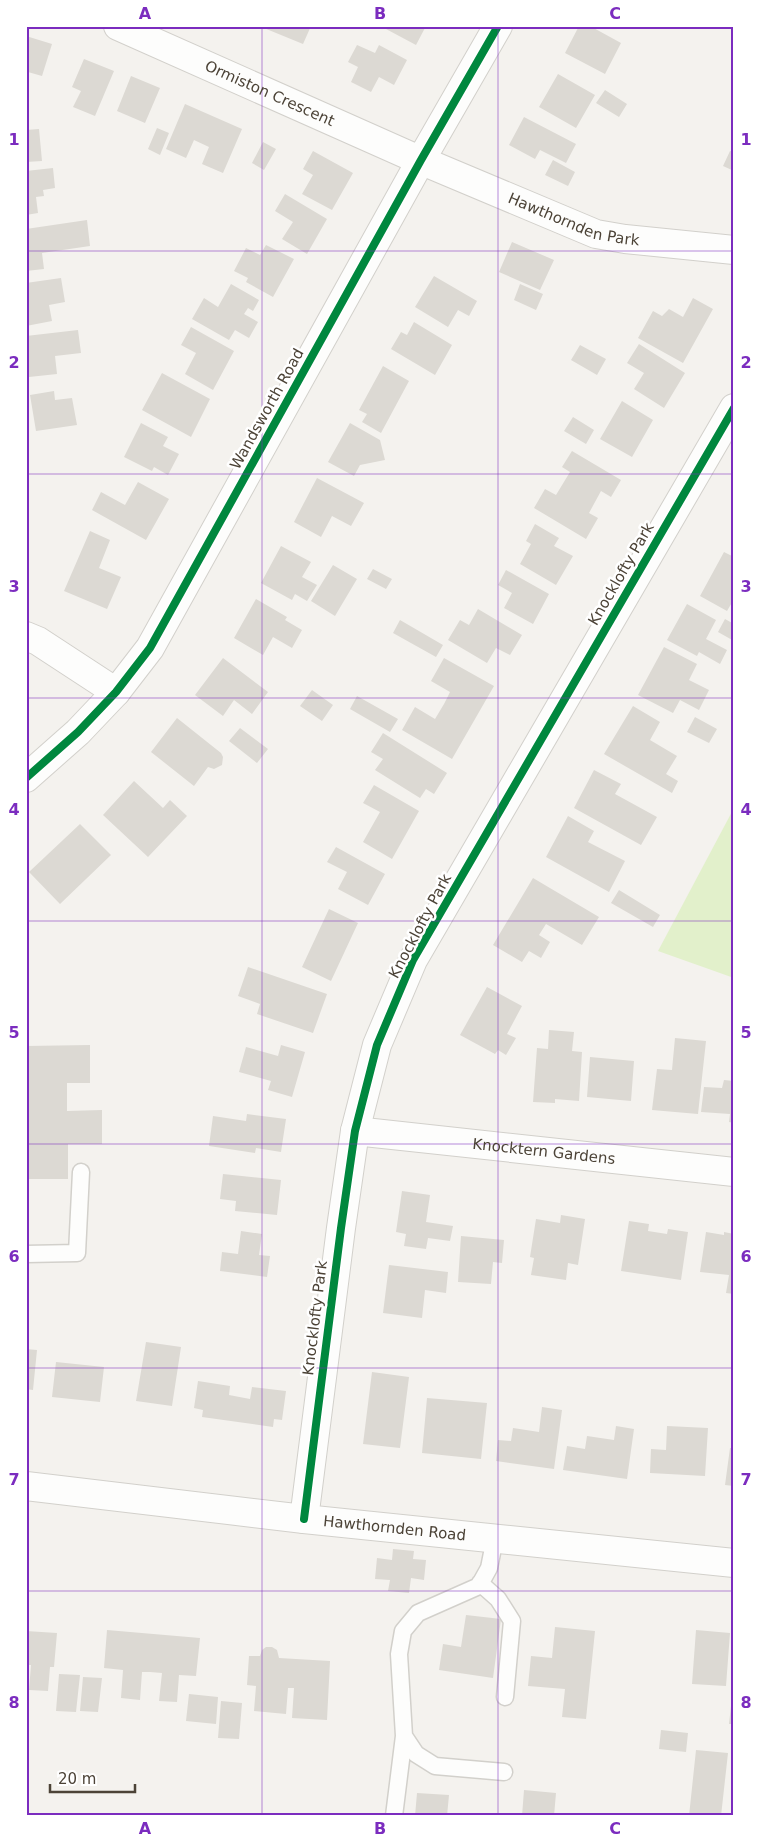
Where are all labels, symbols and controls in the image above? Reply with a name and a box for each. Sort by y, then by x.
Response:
text: A [139,4,152,23]
text: B [374,4,386,23]
text: C [609,4,621,23]
street label: Ormiston Crescent [202,57,337,130]
text: 1 [8,130,20,149]
text: 1 [740,130,752,149]
street label: Hawthornden Park [505,189,641,249]
street label: Wandsworth Road [226,345,308,473]
text: 2 [8,353,20,372]
text: 2 [740,353,752,372]
street label: Knocklofty Park [584,519,658,629]
text: 3 [8,577,20,596]
text: 3 [740,577,752,596]
text: 4 [8,800,20,819]
text: 4 [740,800,752,819]
street label: Knocklofty Park [385,870,455,981]
text: 5 [8,1023,20,1042]
text: 5 [740,1023,752,1042]
street label: Knocktern Gardens [472,1135,616,1168]
text: 6 [8,1247,20,1266]
text: 6 [740,1247,752,1266]
street label: Knocklofty Park [299,1259,331,1377]
text: 7 [8,1470,20,1489]
text: 7 [740,1470,752,1489]
street label: Hawthornden Road [322,1512,467,1545]
text: 8 [8,1693,20,1712]
text: 8 [740,1693,752,1712]
scale bar [50,1762,135,1794]
text: 20 m [58,1770,96,1788]
text: A [139,1819,152,1838]
text: B [374,1819,386,1838]
text: C [609,1819,621,1838]

